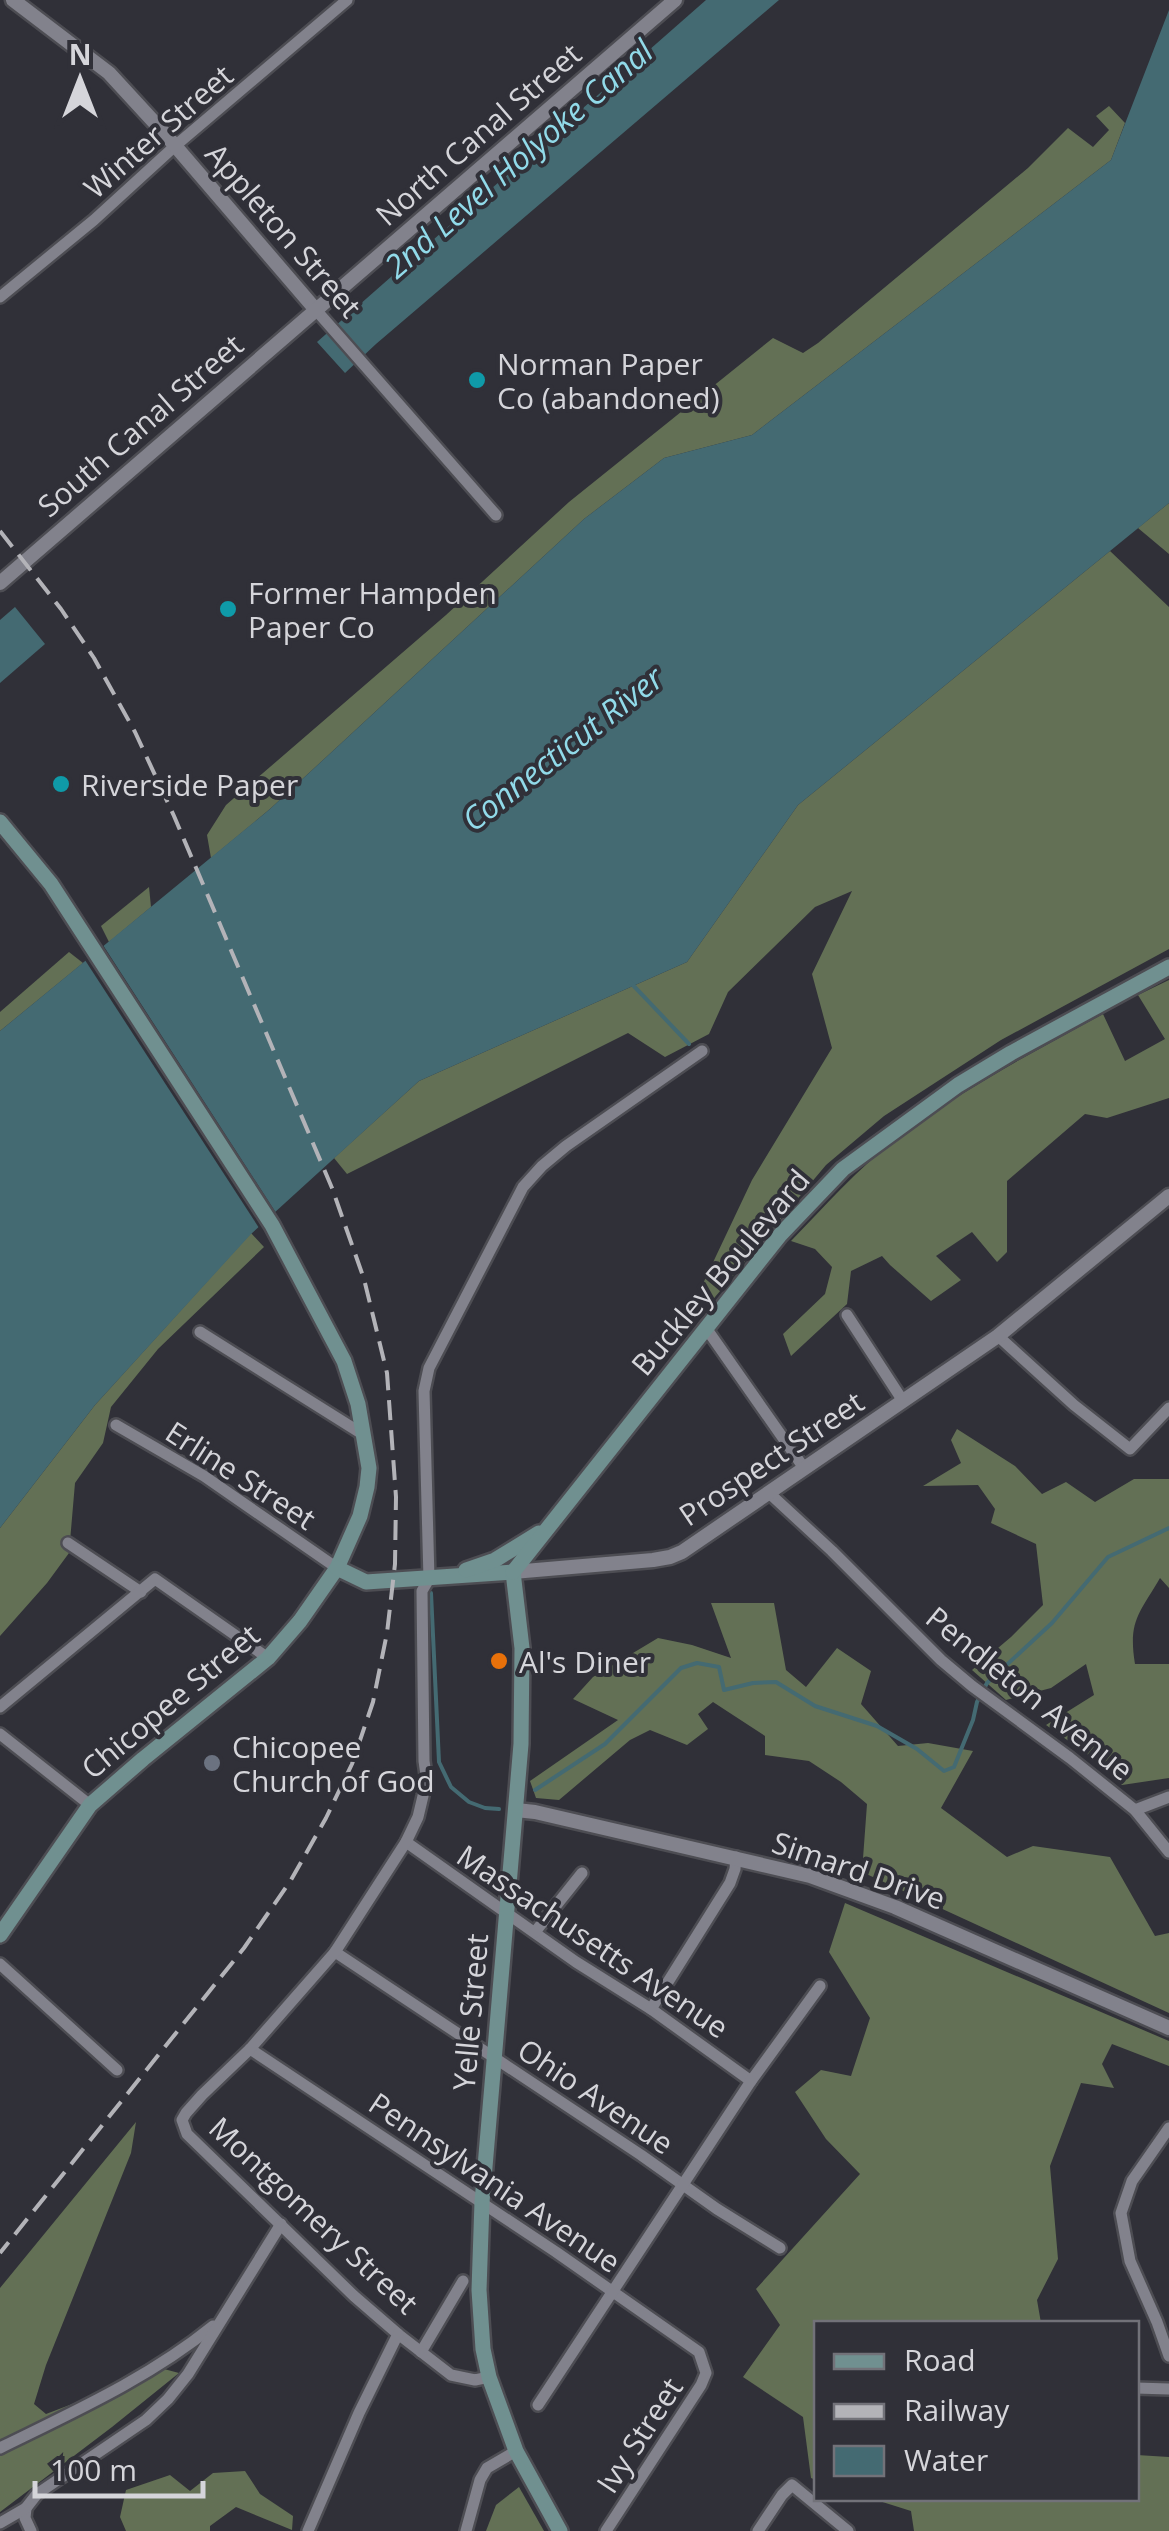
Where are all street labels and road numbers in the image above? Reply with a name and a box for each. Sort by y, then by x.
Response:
street label: North Canal Street [367,33,589,235]
street label: Winter Street [75,55,241,207]
street label: Appleton Street [197,134,371,326]
street label: South Canal Street [29,324,251,526]
street label: Buckley Boulevard [621,1160,819,1384]
street label: Prospect Street [671,1381,871,1535]
street label: Erline Street [158,1411,324,1539]
street label: Pendleton Avenue [918,1597,1142,1789]
street label: Chicopee Street [72,1614,268,1788]
street label: Simard Drive [767,1821,951,1919]
street label: Massachusetts Avenue [449,1835,737,2047]
street label: Yelle Street [443,1932,497,2092]
street label: Ohio Avenue [510,2029,682,2163]
street label: Pennsylvania Avenue [361,2082,629,2282]
street label: Montgomery Street [201,2107,427,2323]
street label: Ivy Street [586,2369,692,2501]

